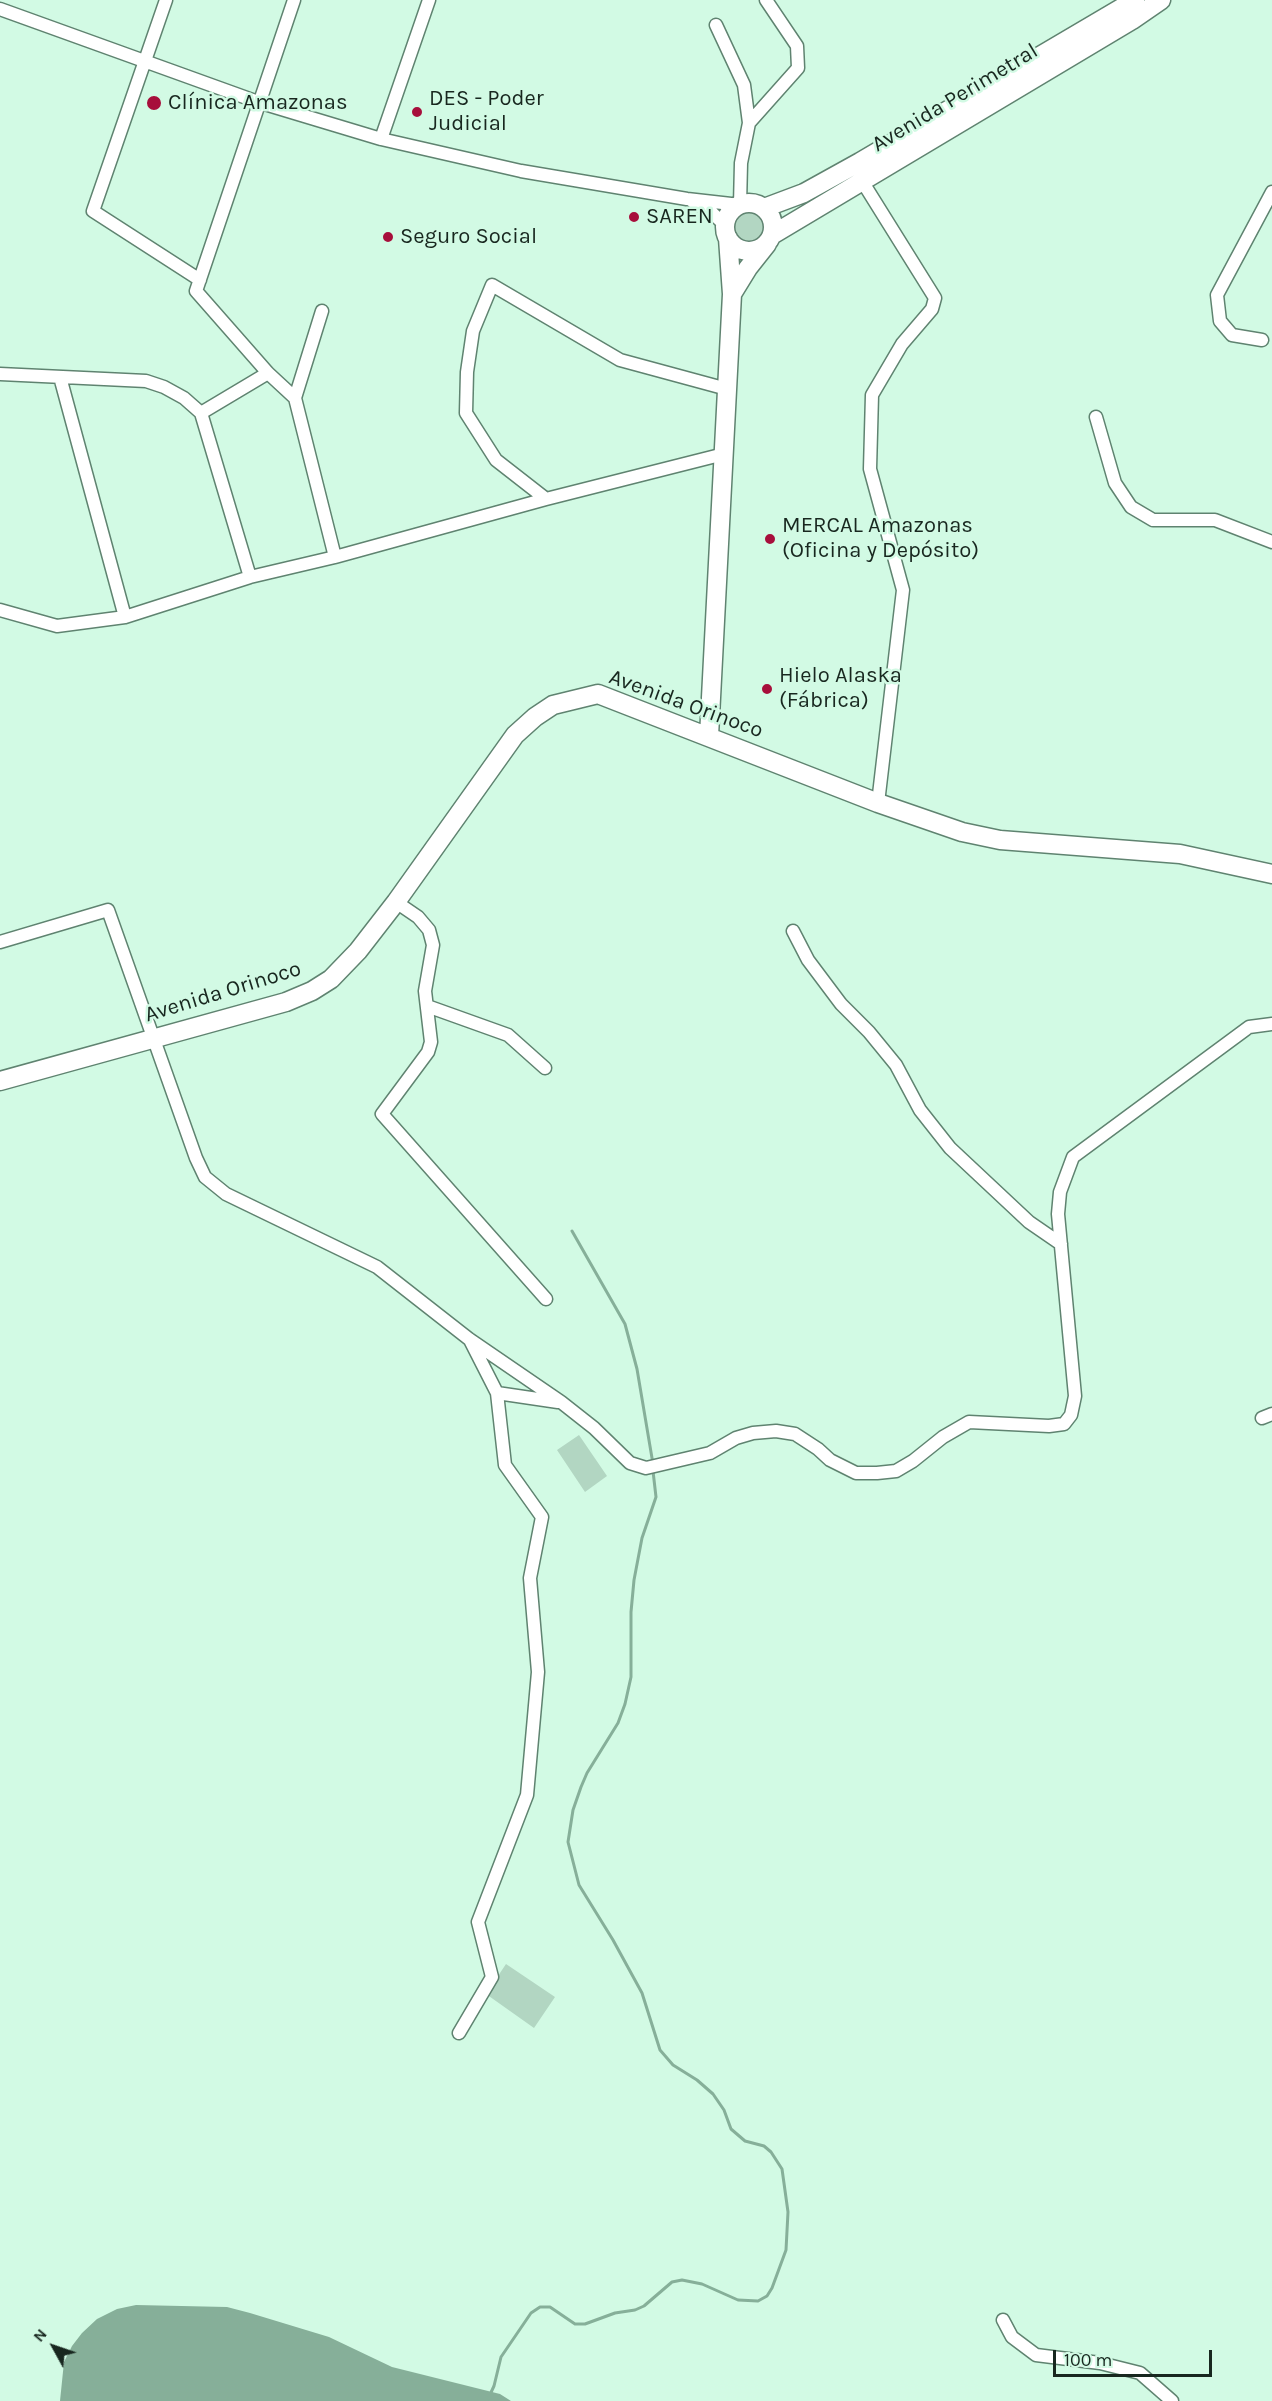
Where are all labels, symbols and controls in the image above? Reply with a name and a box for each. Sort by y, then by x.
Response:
street label: Avenida Perimetral [867,38,1043,158]
place label: DES - Poder Judicial [429,86,544,138]
place label: Clínica Amazonas [168,90,347,116]
marker: Clínica Amazonas [145,94,163,112]
marker: DES - Poder Judicial [410,105,424,119]
place label: SAREN [646,204,713,230]
marker: SAREN [627,210,641,224]
place label: Seguro Social [400,224,537,250]
marker: Seguro Social [381,230,395,244]
place label: MERCAL Amazonas (Oficina y Depósito) [782,513,979,564]
marker: MERCAL Amazonas (Oficina y Depósito) [763,532,777,546]
place label: Hielo Alaska (Fábrica) [779,663,902,714]
street label: Avenida Orinoco [605,664,767,744]
marker: Hielo Alaska (Fábrica) [760,682,774,696]
street label: Avenida Orinoco [142,956,304,1028]
north arrow [24,2317,84,2377]
text: N [29,2325,51,2346]
scale bar [1056,2338,1215,2376]
text: 100 m [1064,2349,1112,2371]

